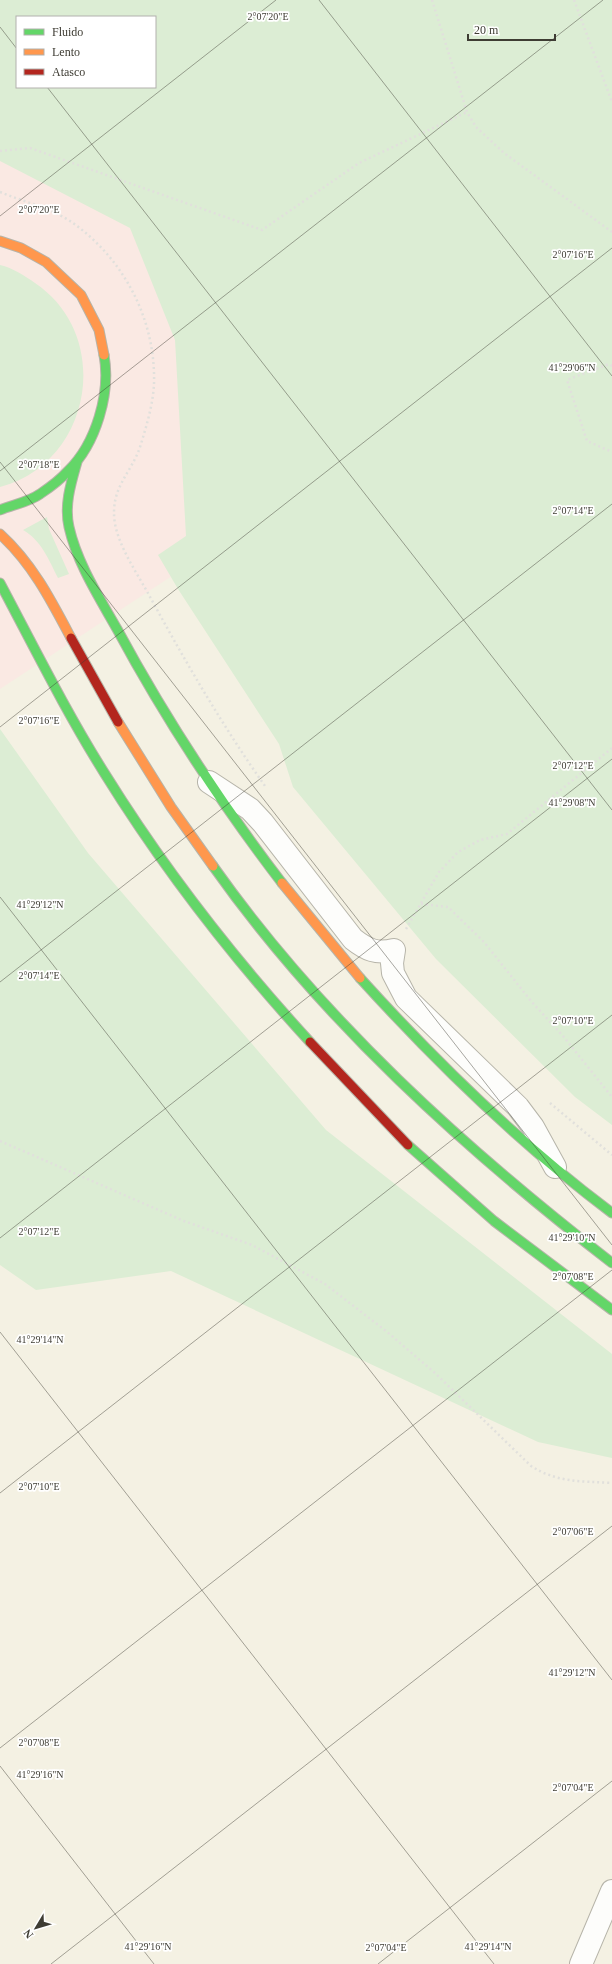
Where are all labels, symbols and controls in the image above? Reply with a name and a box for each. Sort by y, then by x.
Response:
text: 2°07'20"E [248,11,289,22]
legend [16,16,156,88]
scale bar [468,16,555,42]
text: 20 m [474,23,499,37]
text: Fluido [52,25,83,39]
text: Lento [52,45,80,59]
text: Atasco [52,65,85,79]
text: 2°07'20"E [19,204,60,215]
text: 2°07'16"E [553,249,594,260]
text: 41°29'06"N [548,362,596,373]
text: 2°07'18"E [19,459,60,470]
text: 2°07'14"E [553,505,594,516]
text: 2°07'16"E [19,715,60,726]
text: 2°07'12"E [553,760,594,771]
text: 41°29'08"N [548,797,596,808]
text: 41°29'12"N [16,899,64,910]
text: 2°07'14"E [19,970,60,981]
text: 2°07'10"E [553,1015,594,1026]
text: 2°07'12"E [19,1226,60,1237]
text: 41°29'10"N [548,1232,596,1243]
text: 2°07'08"E [553,1271,594,1282]
text: 41°29'14"N [16,1334,64,1345]
text: 2°07'10"E [19,1481,60,1492]
text: 2°07'06"E [553,1526,594,1537]
text: 41°29'12"N [548,1667,596,1678]
text: 2°07'08"E [19,1737,60,1748]
text: 41°29'16"N [16,1769,64,1780]
text: 2°07'04"E [553,1782,594,1793]
north arrow [16,1908,56,1948]
text: N [21,1927,35,1941]
text: 41°29'16"N [124,1941,172,1952]
text: 41°29'14"N [464,1941,512,1952]
text: 2°07'04"E [366,1942,407,1953]

